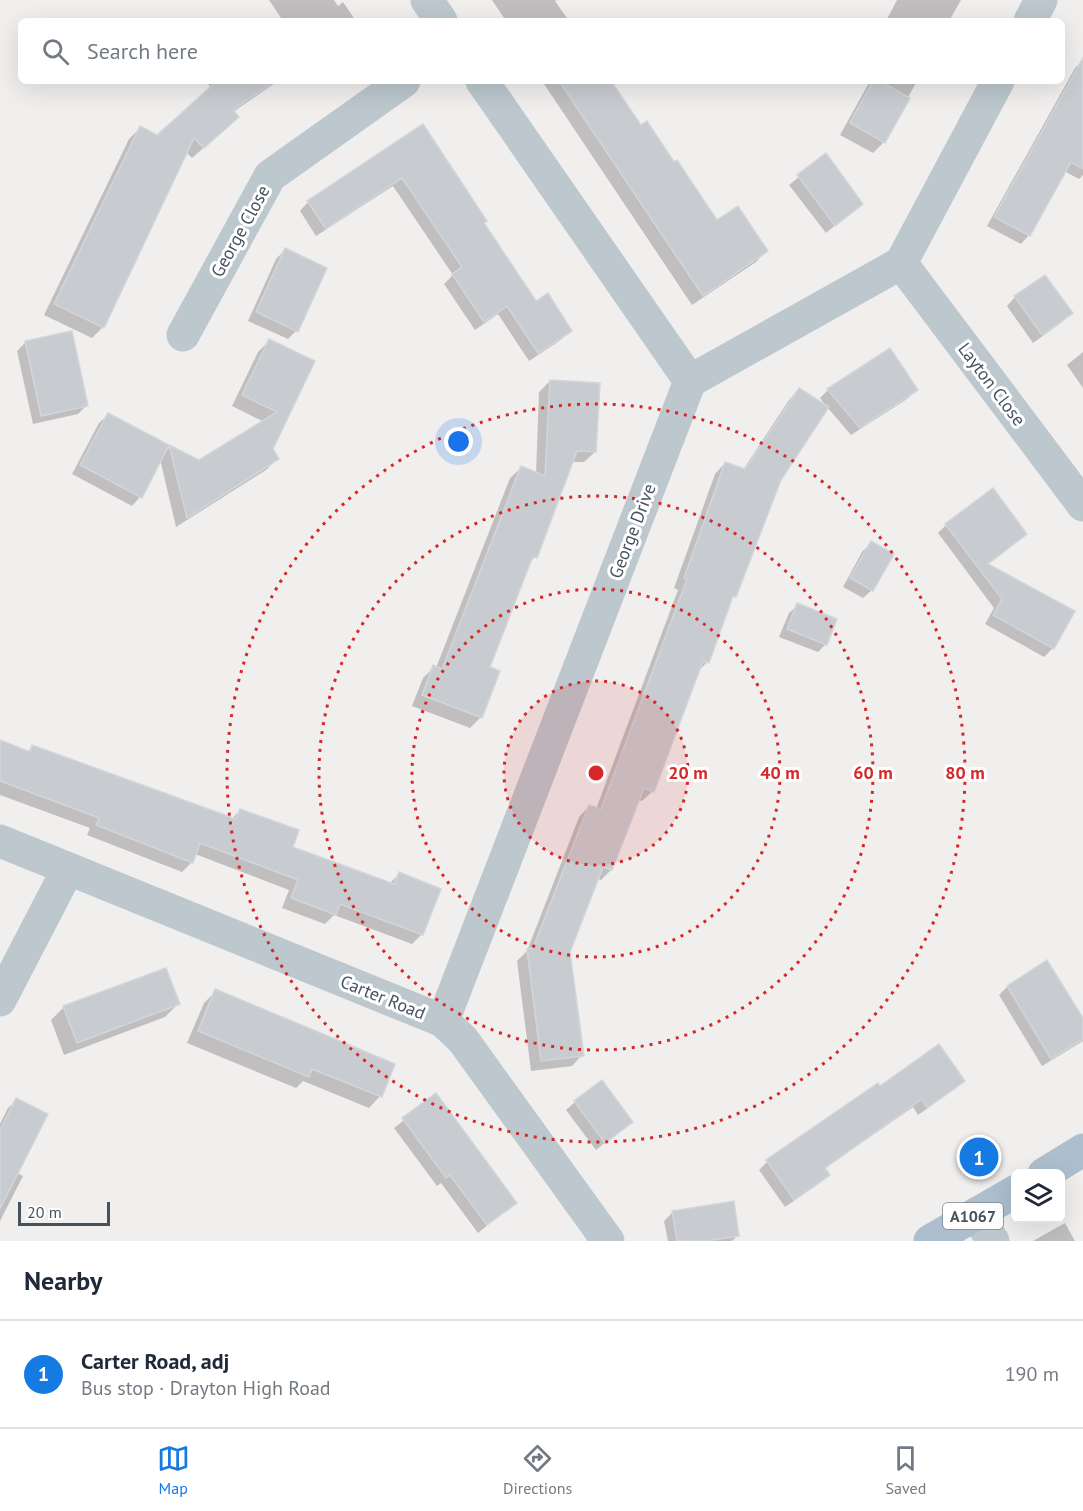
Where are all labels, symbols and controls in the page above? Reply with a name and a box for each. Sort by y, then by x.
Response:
search box [18,18,1065,84]
icon: search [39,35,72,68]
text: Search here [87,37,198,65]
street label: George Close [205,181,275,281]
street label: Layton Close [953,338,1031,430]
your location [444,427,473,456]
street label: George Drive [603,480,661,582]
text: 20 m [668,761,708,784]
text: 40 m [760,761,800,784]
text: 60 m [853,761,893,784]
text: 80 m [945,761,985,784]
centre of rings [586,763,606,783]
street label: Carter Road [337,970,429,1024]
pin: 1 [960,1134,998,1180]
map controls [1011,1169,1065,1223]
button: layers [1011,1169,1065,1223]
scale bar [18,1199,110,1226]
text: 20 m [27,1202,62,1222]
road number: A1067 [943,1203,1003,1229]
text: Nearby [24,1264,102,1297]
text: Carter Road, adj [81,1347,229,1375]
text: 1 [38,1361,49,1387]
text: 190 m [1005,1361,1059,1387]
text: Bus stop · Drayton High Road [81,1375,331,1401]
tab: Map [157,1442,190,1498]
tab: Directions [503,1442,572,1498]
tab: Saved [886,1442,926,1498]

